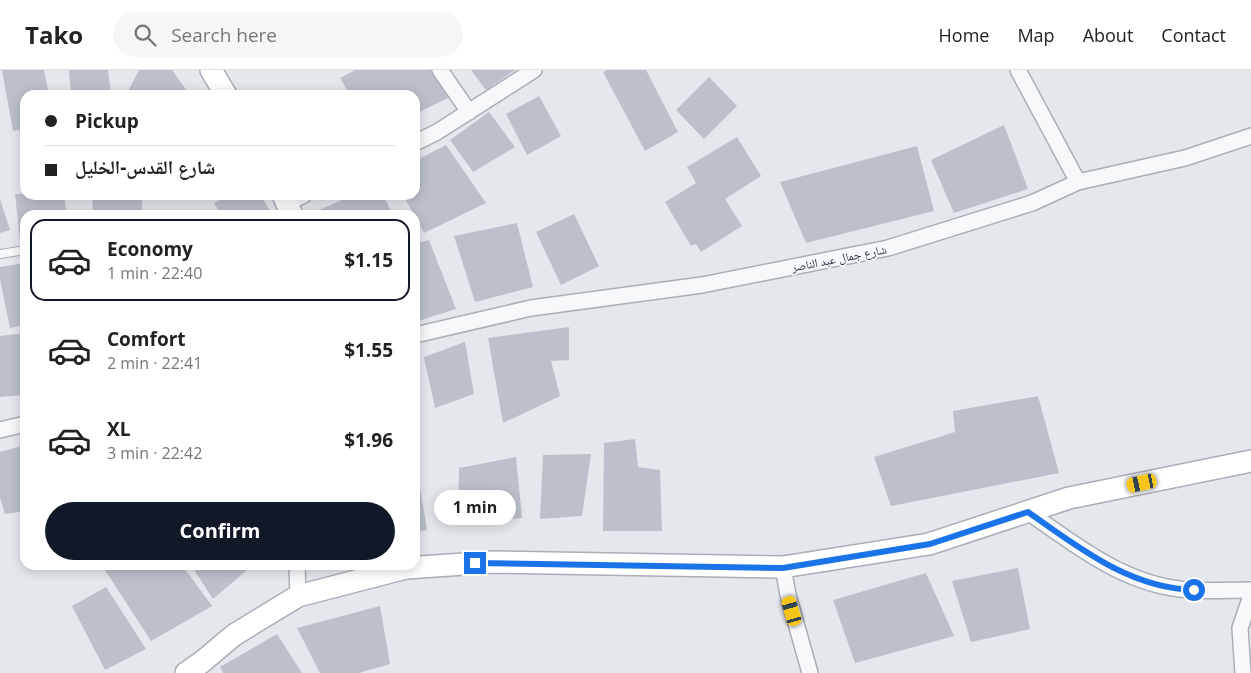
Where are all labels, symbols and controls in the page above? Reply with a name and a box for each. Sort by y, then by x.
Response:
search box [113,12,463,57]
text: Tako [25,18,83,51]
icon: search [131,21,159,49]
text: Search here [171,22,277,48]
text: Home [939,23,989,47]
text: Map [1017,23,1055,47]
text: About [1083,23,1133,47]
text: Contact [1161,23,1226,47]
text: Pickup [75,108,139,134]
text: شارع القدس-الخليل [75,154,215,180]
text: Economy [107,236,193,262]
icon: car [47,238,92,283]
street label: شارع جمال عبد الناصر [789,240,888,276]
text: $1.15 [344,247,393,273]
text: 1 min · 22:40 [107,262,202,284]
text: Comfort [107,326,186,352]
icon: car [47,328,92,373]
text: $1.55 [344,337,393,363]
text: 2 min · 22:41 [107,352,202,374]
text: XL [107,416,130,442]
icon: car [47,418,92,463]
text: $1.96 [344,427,393,453]
text: 3 min · 22:42 [107,442,202,464]
car [1125,473,1158,493]
callout: 1 min [434,490,516,526]
text: 1 min [453,496,497,518]
button: Confirm [45,502,395,560]
route end [464,552,486,574]
route start [1183,579,1205,601]
car [780,595,803,627]

